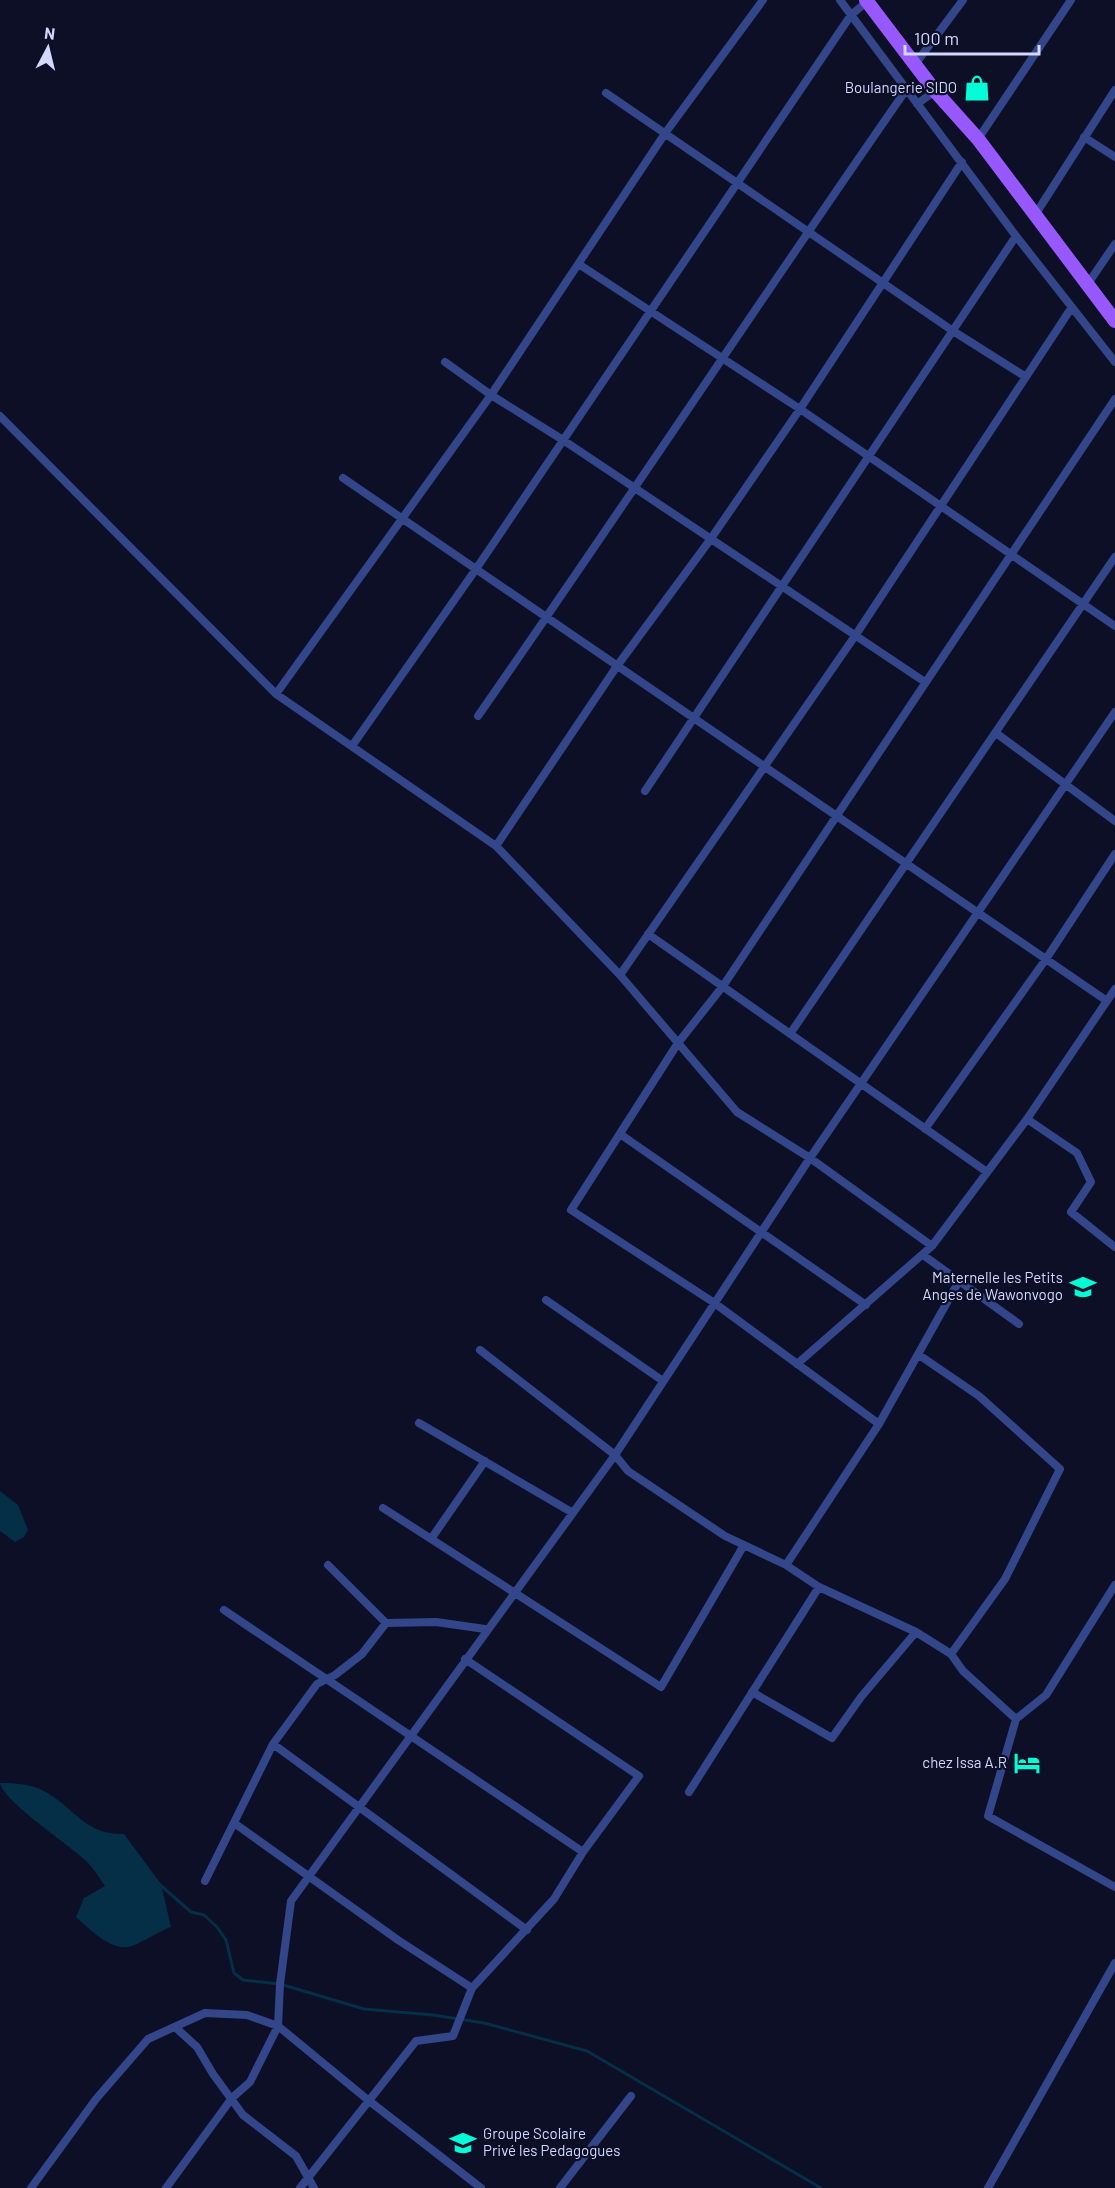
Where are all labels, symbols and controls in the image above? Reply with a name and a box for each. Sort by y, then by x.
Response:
north arrow [18,18,78,78]
scale bar [905,18,1038,56]
text: N [43,23,56,43]
text: 100 m [914,27,959,49]
shop icon: Boulangerie SIDO [962,73,992,103]
place label: Boulangerie SIDO [845,78,957,96]
place label: Maternelle les Petits Anges de Wawonvogo [923,1268,1063,1303]
school or university icon: Maternelle les Petits Anges de Wawonvogo [1068,1272,1098,1302]
hotel icon: chez Issa A.R [1012,1748,1042,1778]
place label: chez Issa A.R [922,1753,1007,1771]
place label: Groupe Scolaire Privé les Pedagogues [483,2124,620,2159]
school or university icon: Groupe Scolaire Privé les Pedagogues [448,2128,478,2158]

